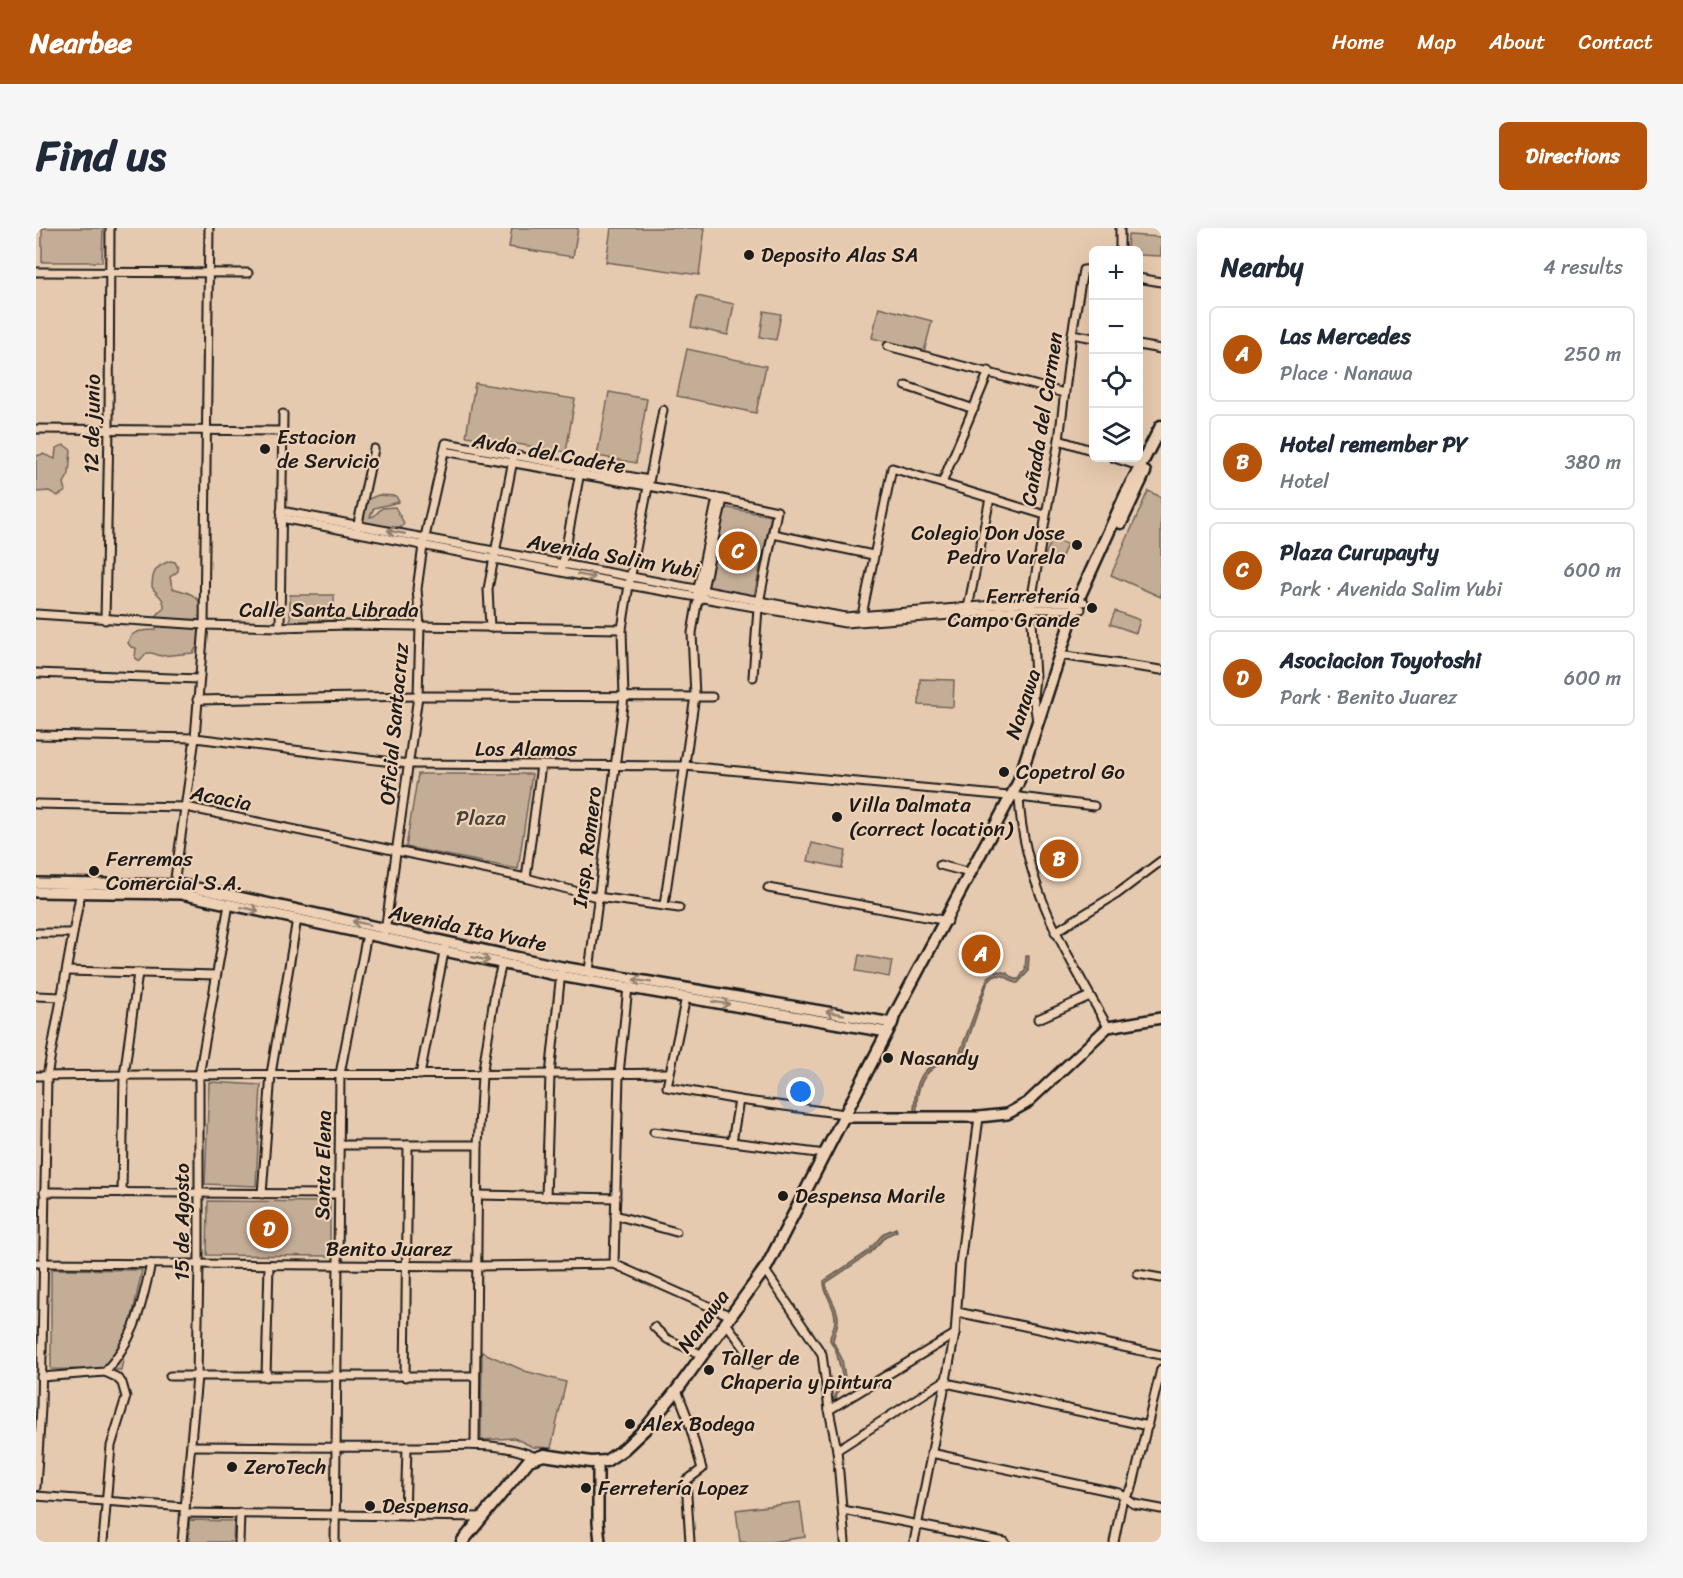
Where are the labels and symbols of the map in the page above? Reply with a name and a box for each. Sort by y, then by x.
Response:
place label: Deposito Alas SA [761,236,918,274]
marker: Deposito Alas SA [742,248,756,262]
street label: Cañada del Carmen [1009,329,1075,509]
street label: 12 de junio [72,373,112,474]
place label: Estacion de Servicio [277,418,380,480]
street label: Avda. del Cadete [468,421,629,485]
marker: Estacion de Servicio [258,442,272,456]
place label: Colegio Don Jose Pedro Varela [911,514,1065,576]
street label: Avenida Salim Yubi [523,522,703,590]
one-way arrow [387,526,406,537]
pin: C [718,528,758,574]
marker: Colegio Don Jose Pedro Varela [1070,538,1084,552]
one-way arrow [576,571,595,582]
place label: Ferretería Campo Grande [948,577,1080,639]
street label: Calle Santa Librada [239,591,419,629]
marker: Ferretería Campo Grande [1085,601,1099,615]
street label: Oficial Santacruz [368,640,420,807]
street label: Nanawa [994,663,1052,744]
street label: Los Alamos [475,730,577,768]
place label: Copetrol Go [1016,753,1125,791]
marker: Copetrol Go [997,765,1011,779]
street label: Acacia [186,773,255,823]
street label: Insp. Romero [561,784,613,911]
place label: Villa Dalmata (correct location) [849,786,1014,848]
park label: Plaza [456,799,506,837]
marker: Villa Dalmata (correct location) [830,810,844,824]
pin: B [1040,836,1078,882]
place label: Ferremas Comercial S.A. [106,840,243,902]
marker: Ferremas Comercial S.A. [87,864,101,878]
street label: Avenida Ita Yvate [385,893,550,963]
one-way arrow [240,903,259,915]
one-way arrow [351,917,370,929]
pin: A [962,932,1000,976]
one-way arrow [472,953,491,965]
one-way arrow [633,975,653,986]
one-way arrow [711,998,731,1009]
one-way arrow [825,1007,845,1018]
place label: Nasandy [900,1039,979,1077]
marker: Nasandy [881,1051,895,1065]
your location [786,1077,815,1106]
street label: Santa Elena [303,1109,343,1220]
street label: 15 de Agosto [163,1163,201,1281]
place label: Despensa Marile [795,1177,945,1215]
marker: Despensa Marile [776,1189,790,1203]
pin: D [250,1206,288,1252]
street label: Benito Juarez [326,1230,453,1268]
street label: Nanawa [666,1280,740,1361]
place label: Taller de Chaperia y pintura [721,1339,893,1401]
marker: Taller de Chaperia y pintura [702,1363,716,1377]
place label: Alex Bodega [641,1405,755,1443]
marker: Alex Bodega [623,1417,637,1431]
place label: ZeroTech [244,1448,326,1486]
marker: ZeroTech [225,1460,239,1474]
place label: Ferretería Lopez [598,1469,749,1507]
marker: Ferretería Lopez [579,1481,593,1495]
place label: Despensa [382,1487,469,1525]
marker: Despensa [363,1499,377,1513]

